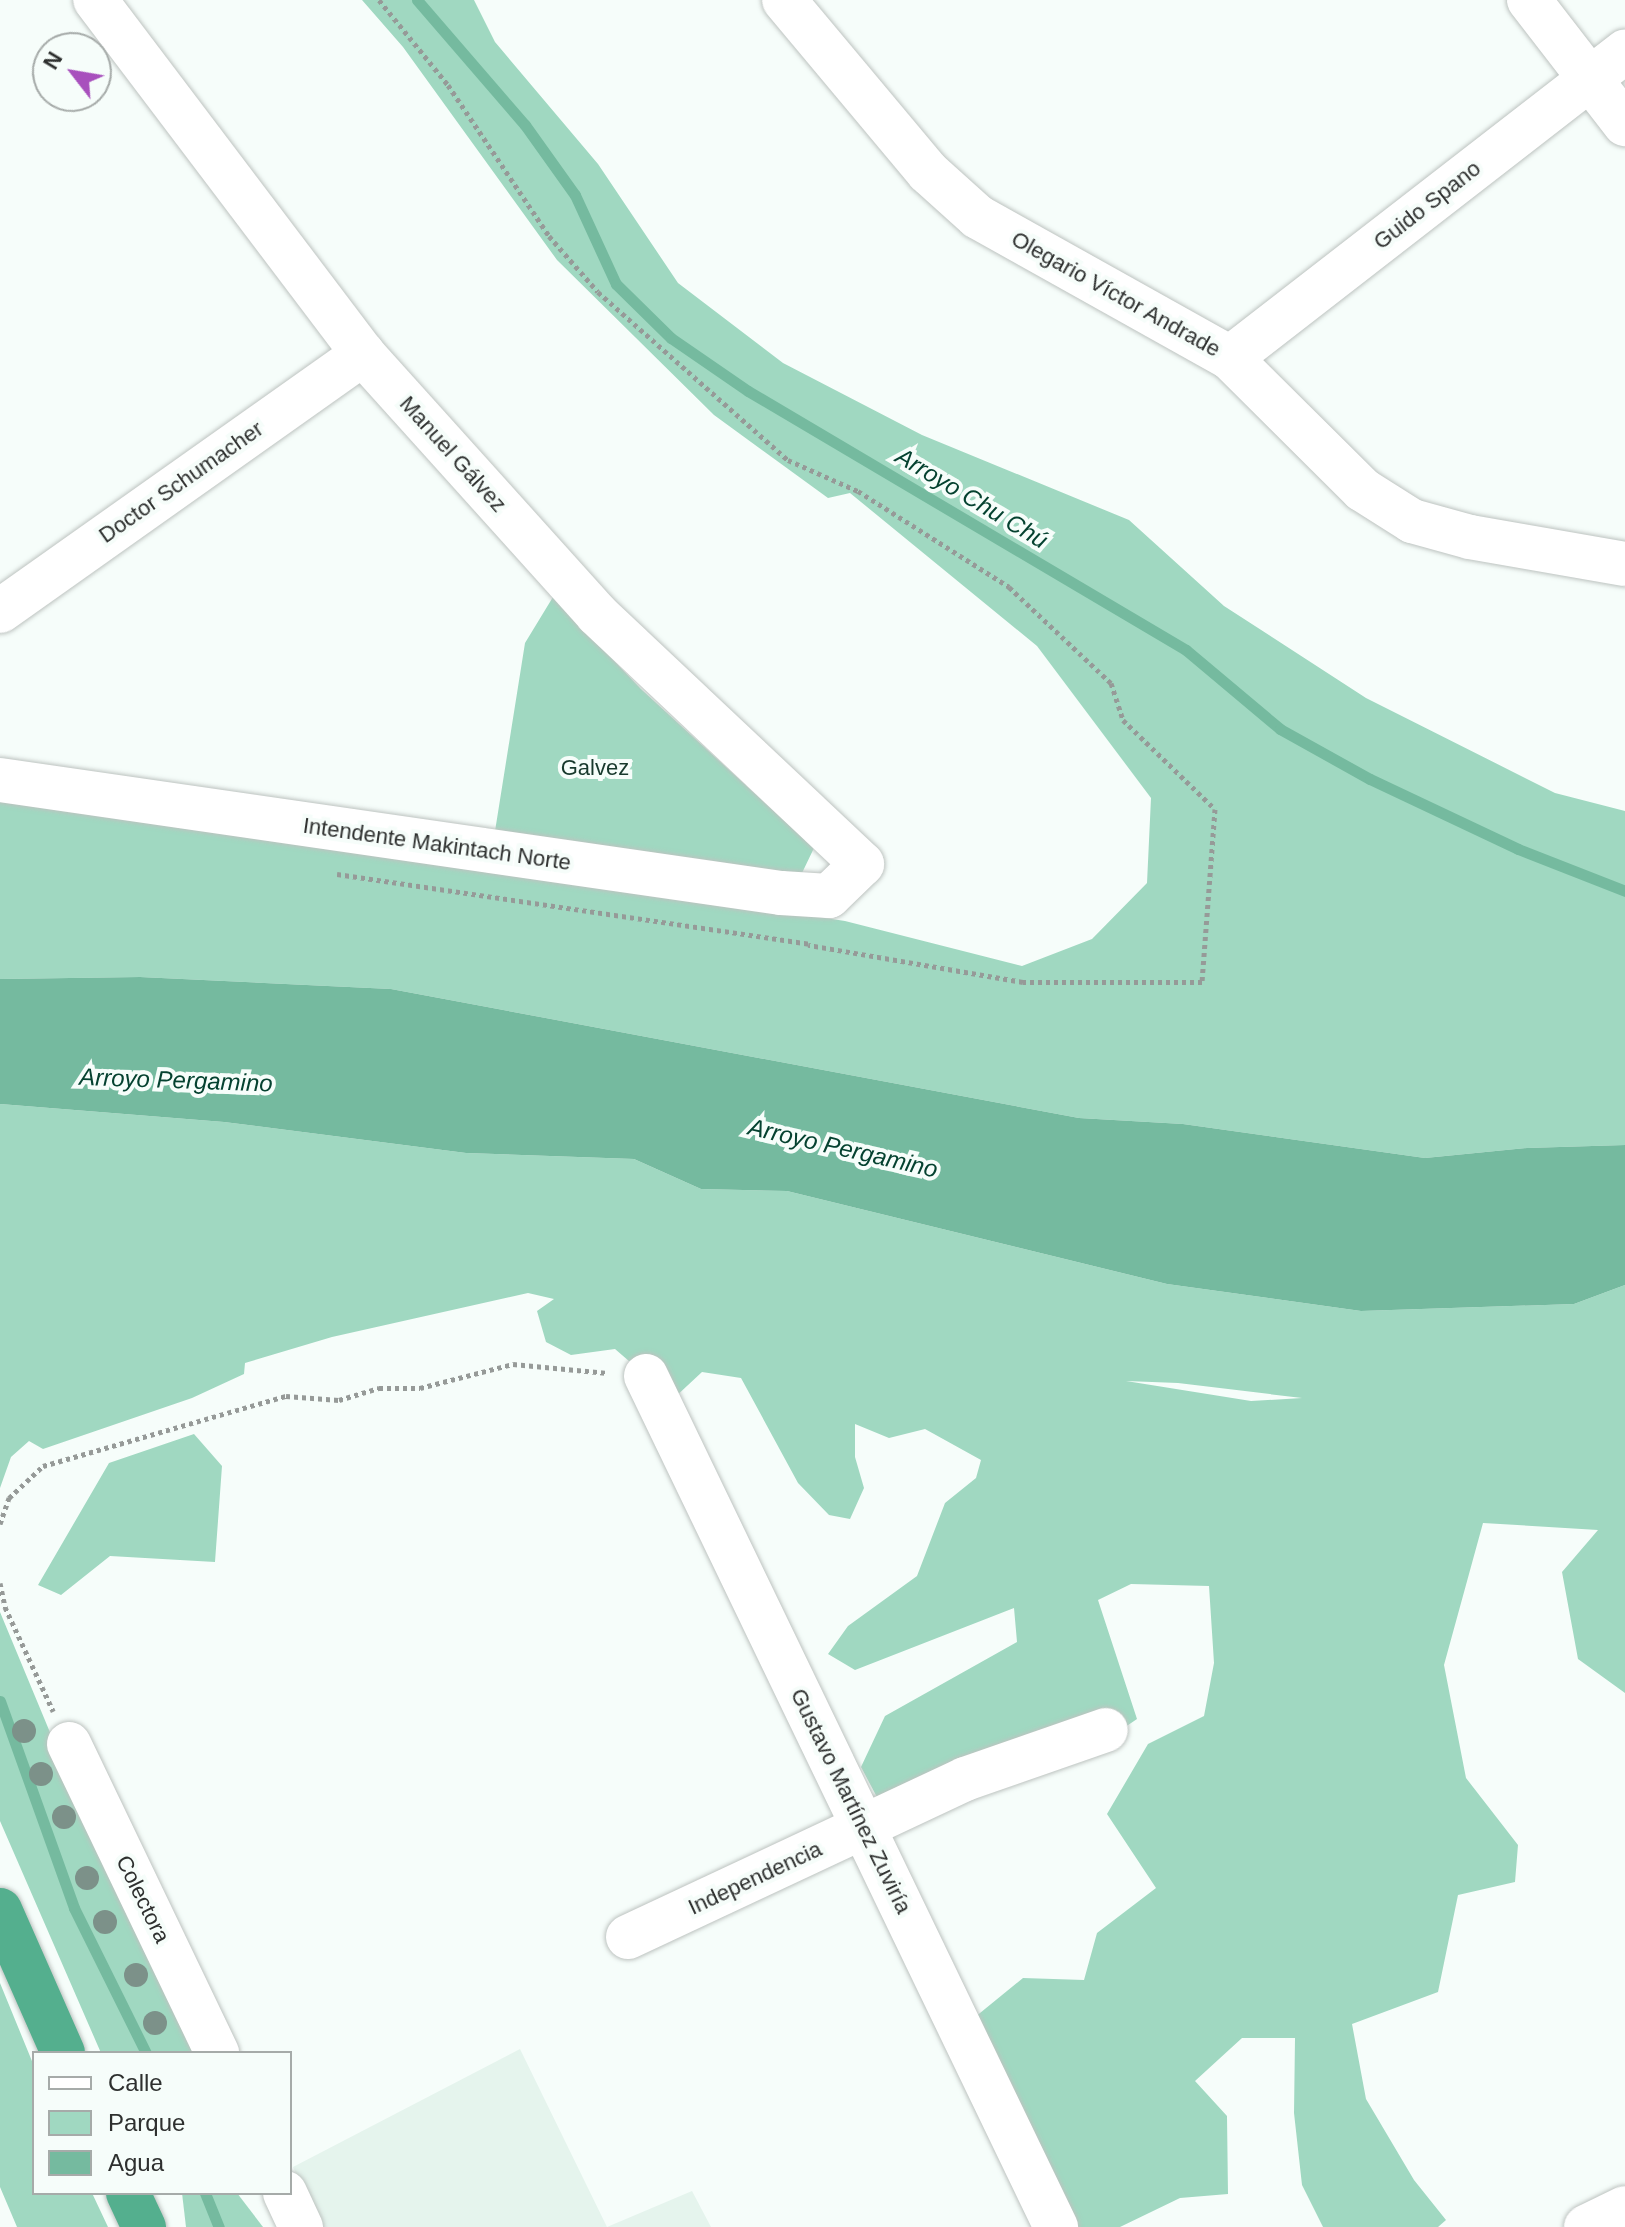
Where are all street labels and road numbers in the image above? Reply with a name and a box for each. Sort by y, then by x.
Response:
street label: Guido Spano [1368,155,1486,255]
street label: Olegario Víctor Andrade [1006,225,1226,363]
street label: Manuel Gálvez [394,391,512,517]
street label: Doctor Schumacher [94,415,268,549]
street label: Intendente Makintach Norte [301,812,573,876]
street label: Gustavo Martínez Zuviría [785,1684,917,1918]
street label: Independencia [684,1836,826,1920]
street label: Colectora [110,1851,176,1947]

